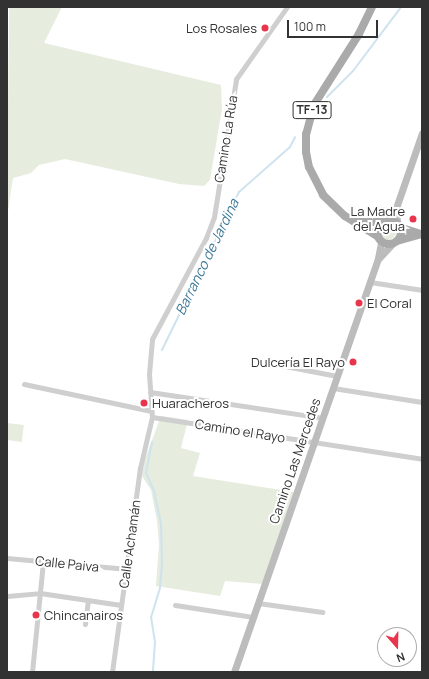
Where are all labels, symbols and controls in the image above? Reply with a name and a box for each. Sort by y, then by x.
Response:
scale bar [289,12,380,38]
text: 100 m [294,18,326,35]
place label: Los Rosales [186,20,257,36]
marker: Los Rosales [260,23,270,33]
street label: Camino La Rúa [211,94,241,184]
road number: TF-13 [292,100,332,120]
water label: Barranco de Jardina [172,196,242,318]
place label: La Madre del Agua [351,204,405,235]
marker: La Madre del Agua [408,214,418,224]
place label: El Coral [367,295,412,311]
marker: El Coral [354,298,364,308]
place label: Dulcería El Rayo [251,354,345,370]
marker: Dulcería El Rayo [348,357,358,367]
place label: Huaracheros [152,395,229,411]
street label: Camino Las Mercedes [266,396,324,526]
marker: Huaracheros [139,398,149,408]
street label: Camino el Rayo [194,416,286,446]
street label: Calle Achamán [116,499,144,589]
street label: Calle Paiva [34,553,100,575]
place label: Chincanairos [44,607,123,623]
marker: Chincanairos [31,610,41,620]
north arrow [377,627,417,667]
text: N [395,649,407,666]

